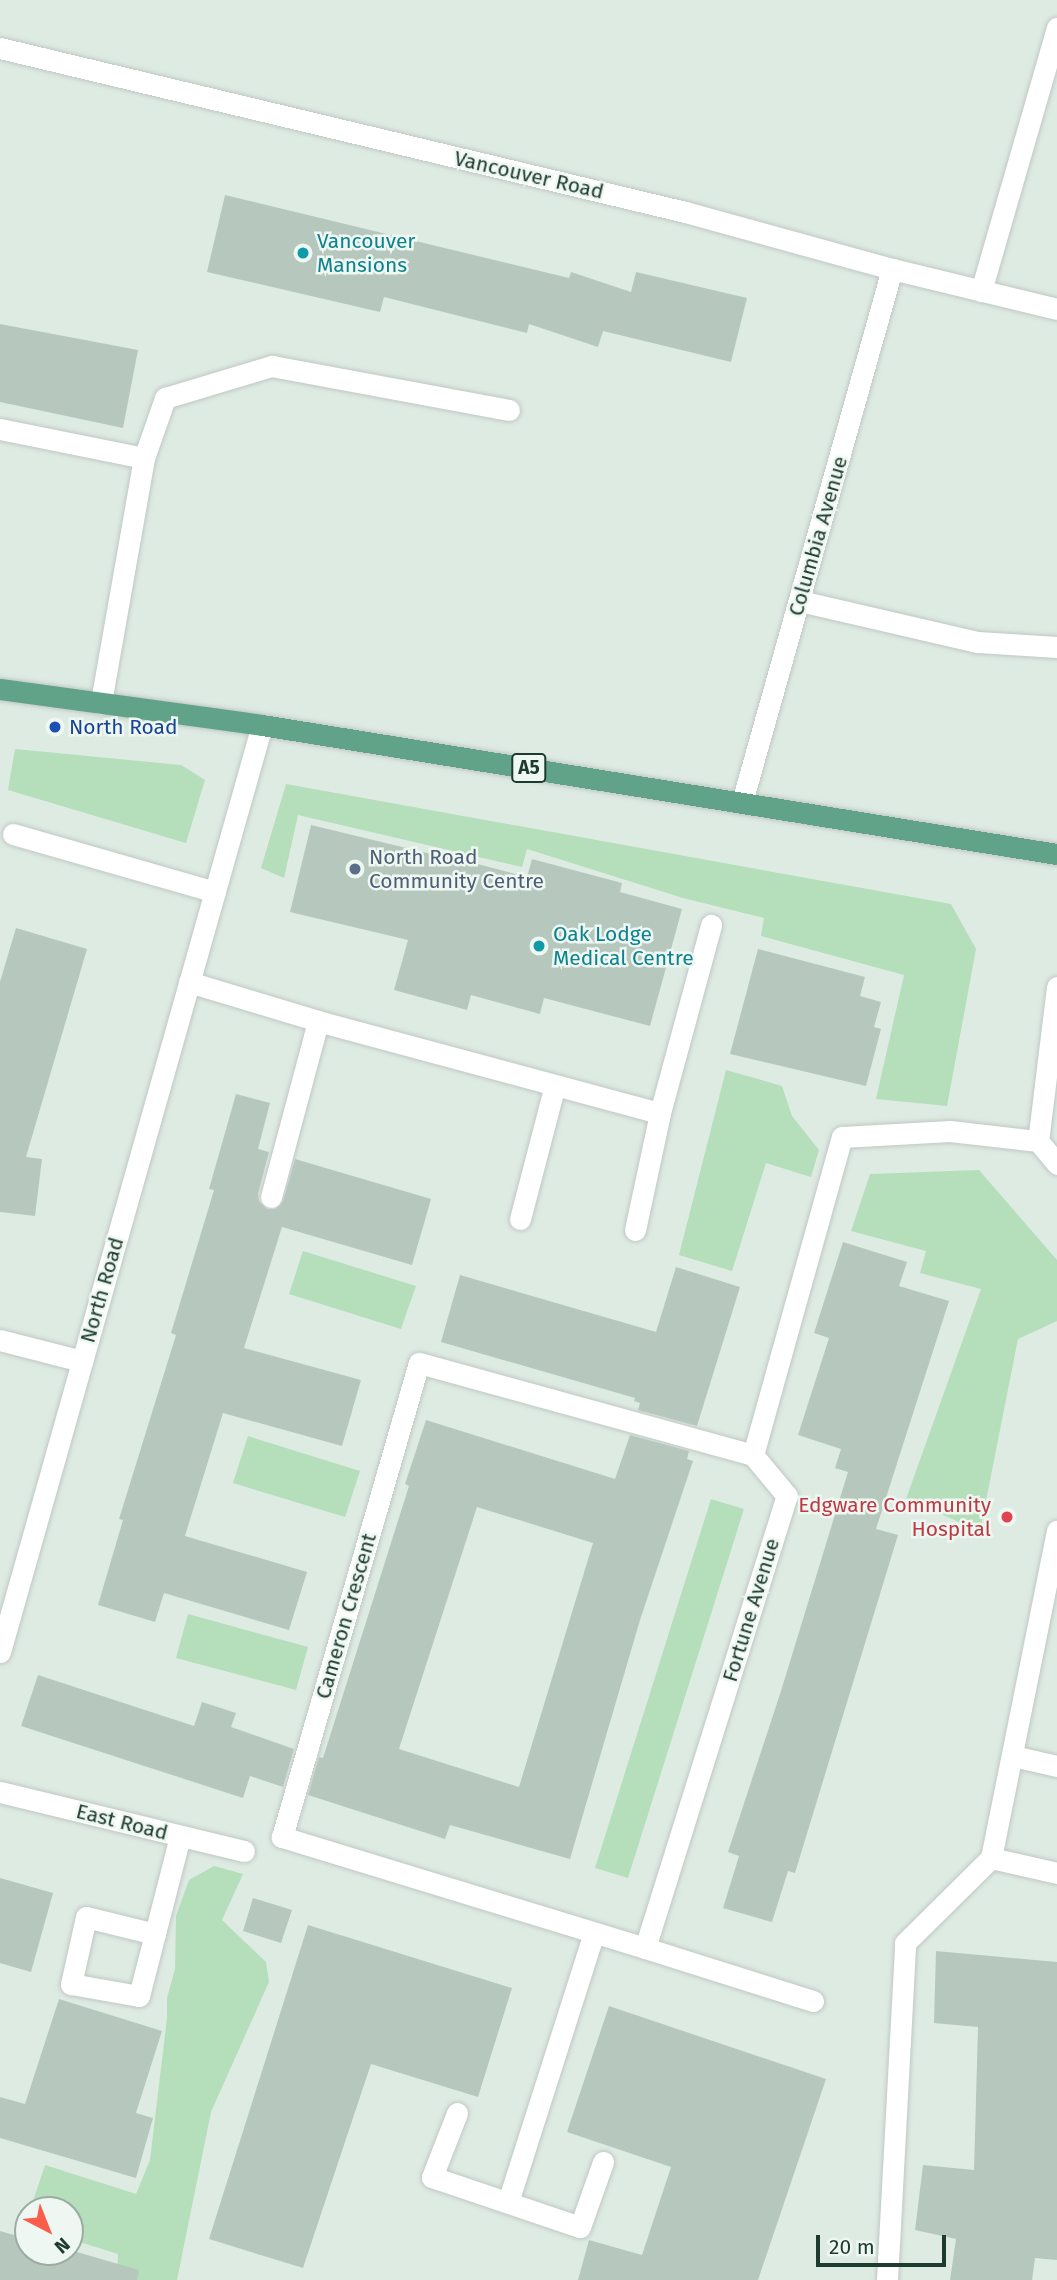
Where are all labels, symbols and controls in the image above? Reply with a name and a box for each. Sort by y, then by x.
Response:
street label: Vancouver Road [452,146,606,204]
place label: Vancouver Mansions [317,228,415,278]
marker: Vancouver Mansions [295,245,311,261]
street label: Columbia Avenue [783,453,853,619]
place label: North Road [69,714,178,740]
marker: North Road [47,719,63,735]
road number: A5 [510,752,548,783]
place label: North Road Community Centre [369,844,544,894]
marker: North Road Community Centre [347,861,363,877]
place label: Oak Lodge Medical Centre [553,921,694,971]
marker: Oak Lodge Medical Centre [531,938,547,954]
street label: North Road [75,1234,129,1346]
place label: Edgware Community Hospital [798,1492,991,1542]
marker: Edgware Community Hospital [997,1507,1017,1527]
street label: Cameron Crescent [310,1530,382,1702]
street label: Fortune Avenue [717,1535,785,1685]
street label: East Road [74,1798,170,1846]
north arrow [14,2196,84,2266]
scale bar [819,2220,948,2264]
text: N [50,2233,74,2258]
text: 20 m [829,2234,875,2260]

